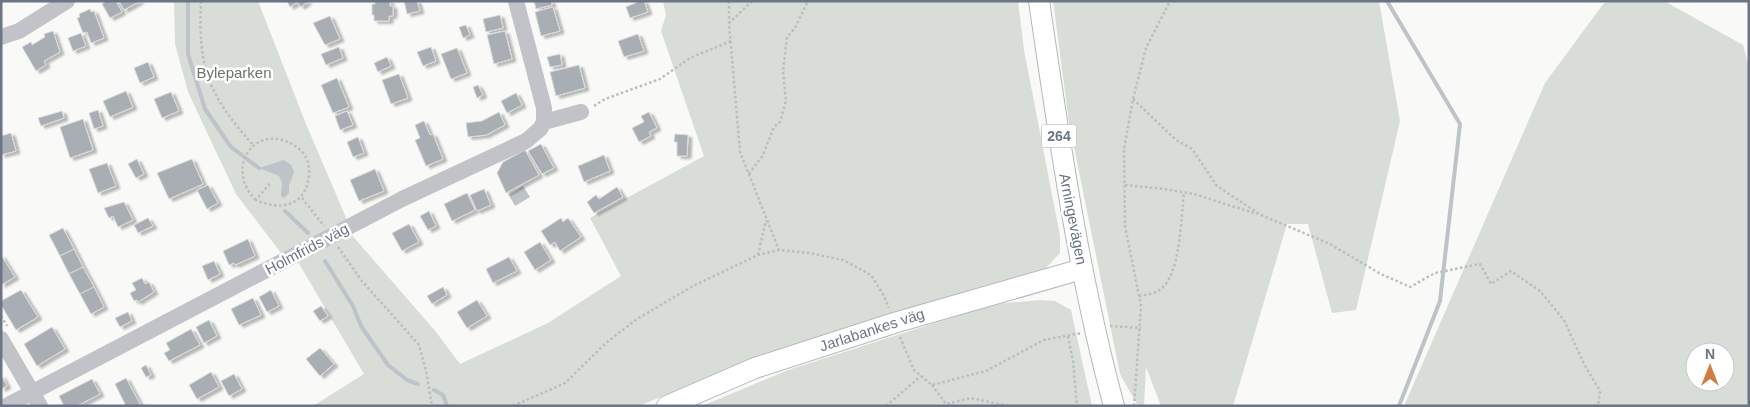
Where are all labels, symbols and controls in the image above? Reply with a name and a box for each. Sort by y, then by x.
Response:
park label: Byleparken [196,64,272,81]
road number: 264 [1042,124,1076,148]
street label: Arningevägen [1056,172,1091,266]
street label: Holmfrids väg [262,220,351,278]
street label: Jarlabankes väg [817,305,926,354]
north arrow [1685,342,1735,392]
text: N [1705,346,1715,362]

